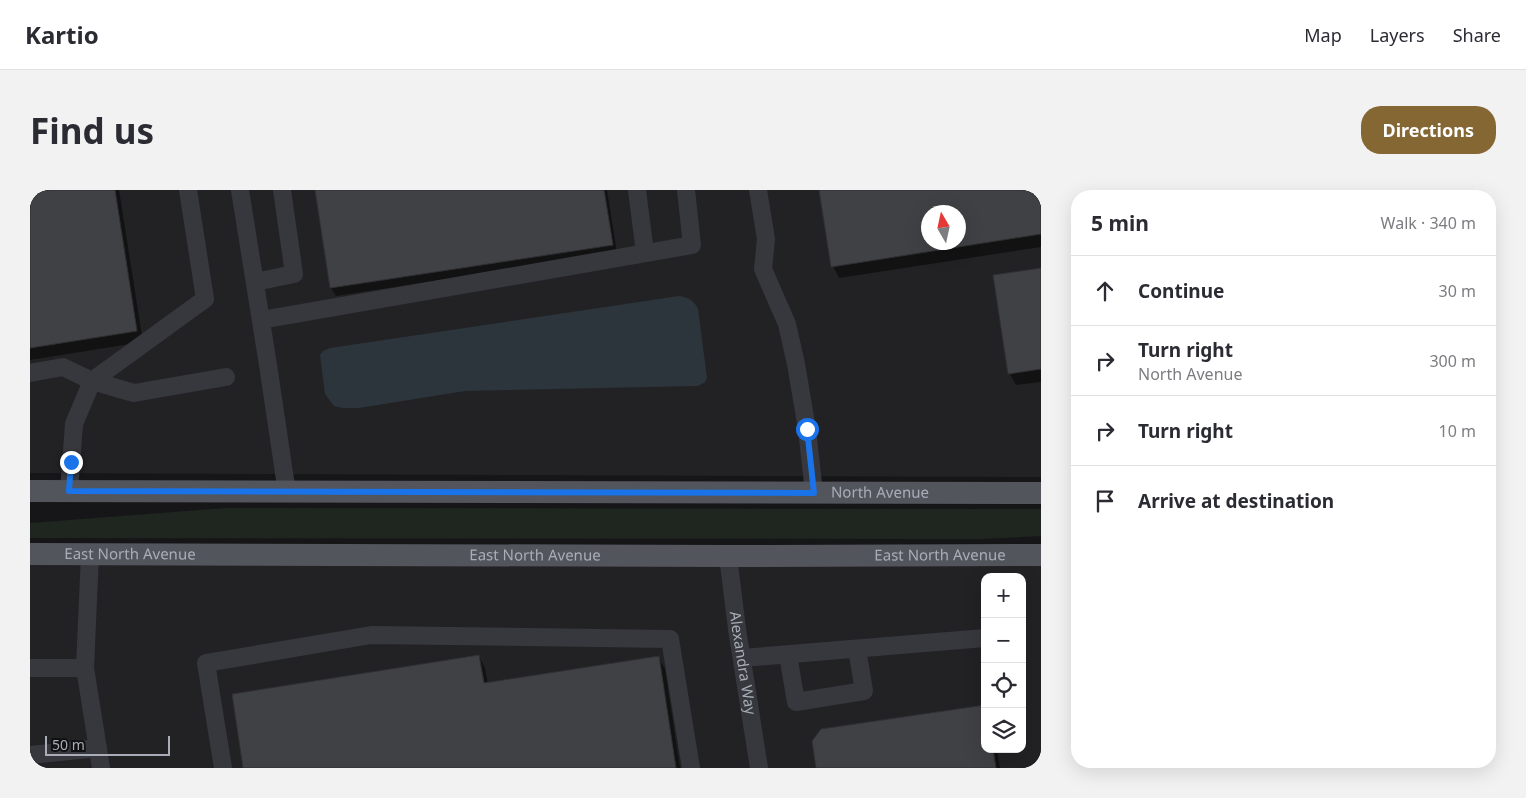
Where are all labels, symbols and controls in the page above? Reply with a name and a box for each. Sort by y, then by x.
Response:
text: Kartio [25,18,99,51]
text: Map [1304,23,1342,47]
text: Layers [1370,23,1425,47]
text: Share [1453,23,1501,47]
button: Directions [1361,106,1496,154]
text: Find us [30,107,154,154]
north arrow [921,205,966,250]
text: 5 min [1091,209,1149,237]
text: Walk · 340 m [1381,212,1476,234]
icon: ahead [1091,277,1119,305]
text: Continue [1138,278,1224,304]
text: 30 m [1439,280,1476,302]
text: Turn right [1138,337,1233,363]
icon: right [1091,347,1119,375]
text: 300 m [1429,350,1476,372]
text: North Avenue [1138,363,1242,385]
icon: right [1091,417,1119,445]
route start [796,418,819,441]
text: Turn right [1138,418,1233,444]
text: 10 m [1439,420,1476,442]
route end [60,451,83,474]
street label: North Avenue [831,482,929,502]
icon: arrive [1091,487,1119,515]
text: Arrive at destination [1138,488,1334,514]
street label: East North Avenue [64,543,196,563]
street label: East North Avenue [469,544,601,565]
street label: East North Avenue [874,544,1006,565]
map controls [981,573,1026,753]
button: + [981,573,1026,618]
street label: Alexandra Way [726,610,761,716]
button: − [981,618,1026,663]
button: locate [981,663,1026,708]
button: layers [981,708,1026,753]
scale bar [45,733,170,756]
text: 50 m [52,735,85,754]

